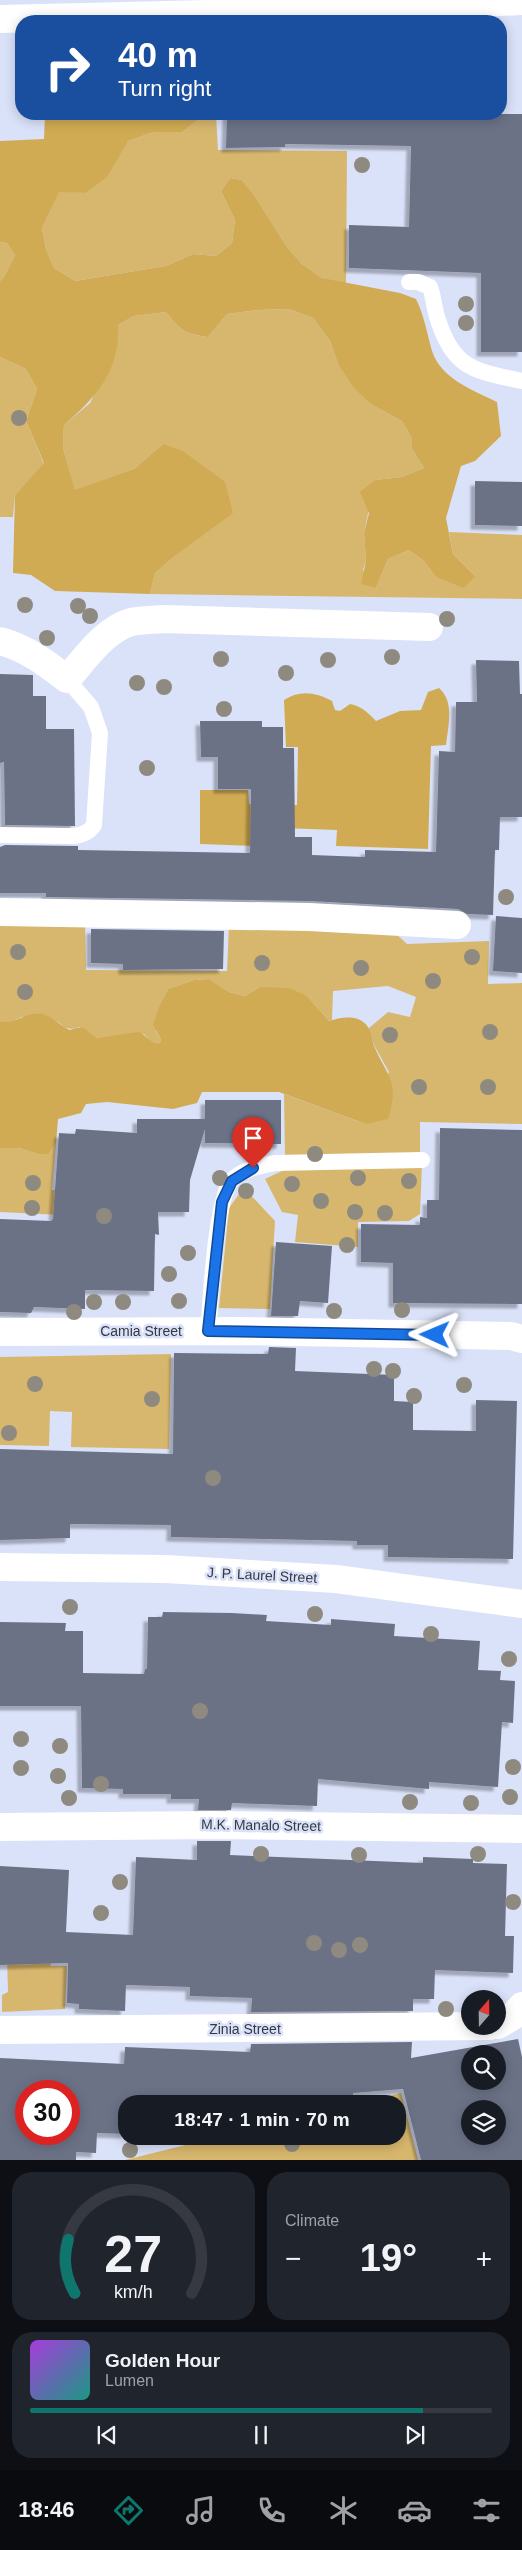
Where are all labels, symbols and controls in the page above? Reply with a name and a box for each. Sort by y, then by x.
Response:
icon: right [35,35,100,100]
text: 40 m [118,35,198,74]
text: Turn right [118,76,211,101]
pin [232,1117,274,1168]
icon: arrive [239,1124,267,1152]
position arrow [408,1308,460,1360]
street label: Camia Street [100,1323,182,1339]
street label: J. P. Laurel Street [207,1564,318,1586]
street label: M.K. Manalo Street [201,1816,321,1834]
north arrow [461,1990,506,2035]
map controls [461,1990,506,2145]
street label: Zinia Street [209,2021,281,2037]
button: search [461,2045,506,2090]
speed limit sign: 30 [15,2080,80,2145]
button: layers [461,2100,506,2145]
text: 18:47 · 1 min · 70 m [174,2109,350,2130]
text: Climate [285,2212,339,2229]
text: 27 [105,2225,162,2283]
text: 19° [360,2237,417,2279]
text: − [285,2243,301,2274]
text: + [476,2243,492,2274]
text: km/h [114,2282,153,2302]
text: Golden Hour [105,2350,220,2371]
text: Lumen [105,2372,154,2389]
icon: previous [93,2421,121,2449]
icon: pause [247,2421,275,2449]
icon: next [401,2421,429,2449]
icon: directions [111,2493,146,2528]
icon: music [183,2493,218,2528]
icon: phone [254,2493,289,2528]
icon: climate [326,2493,361,2528]
icon: car [397,2493,432,2528]
icon: filters [469,2493,504,2528]
text: 18:46 [18,2497,75,2522]

